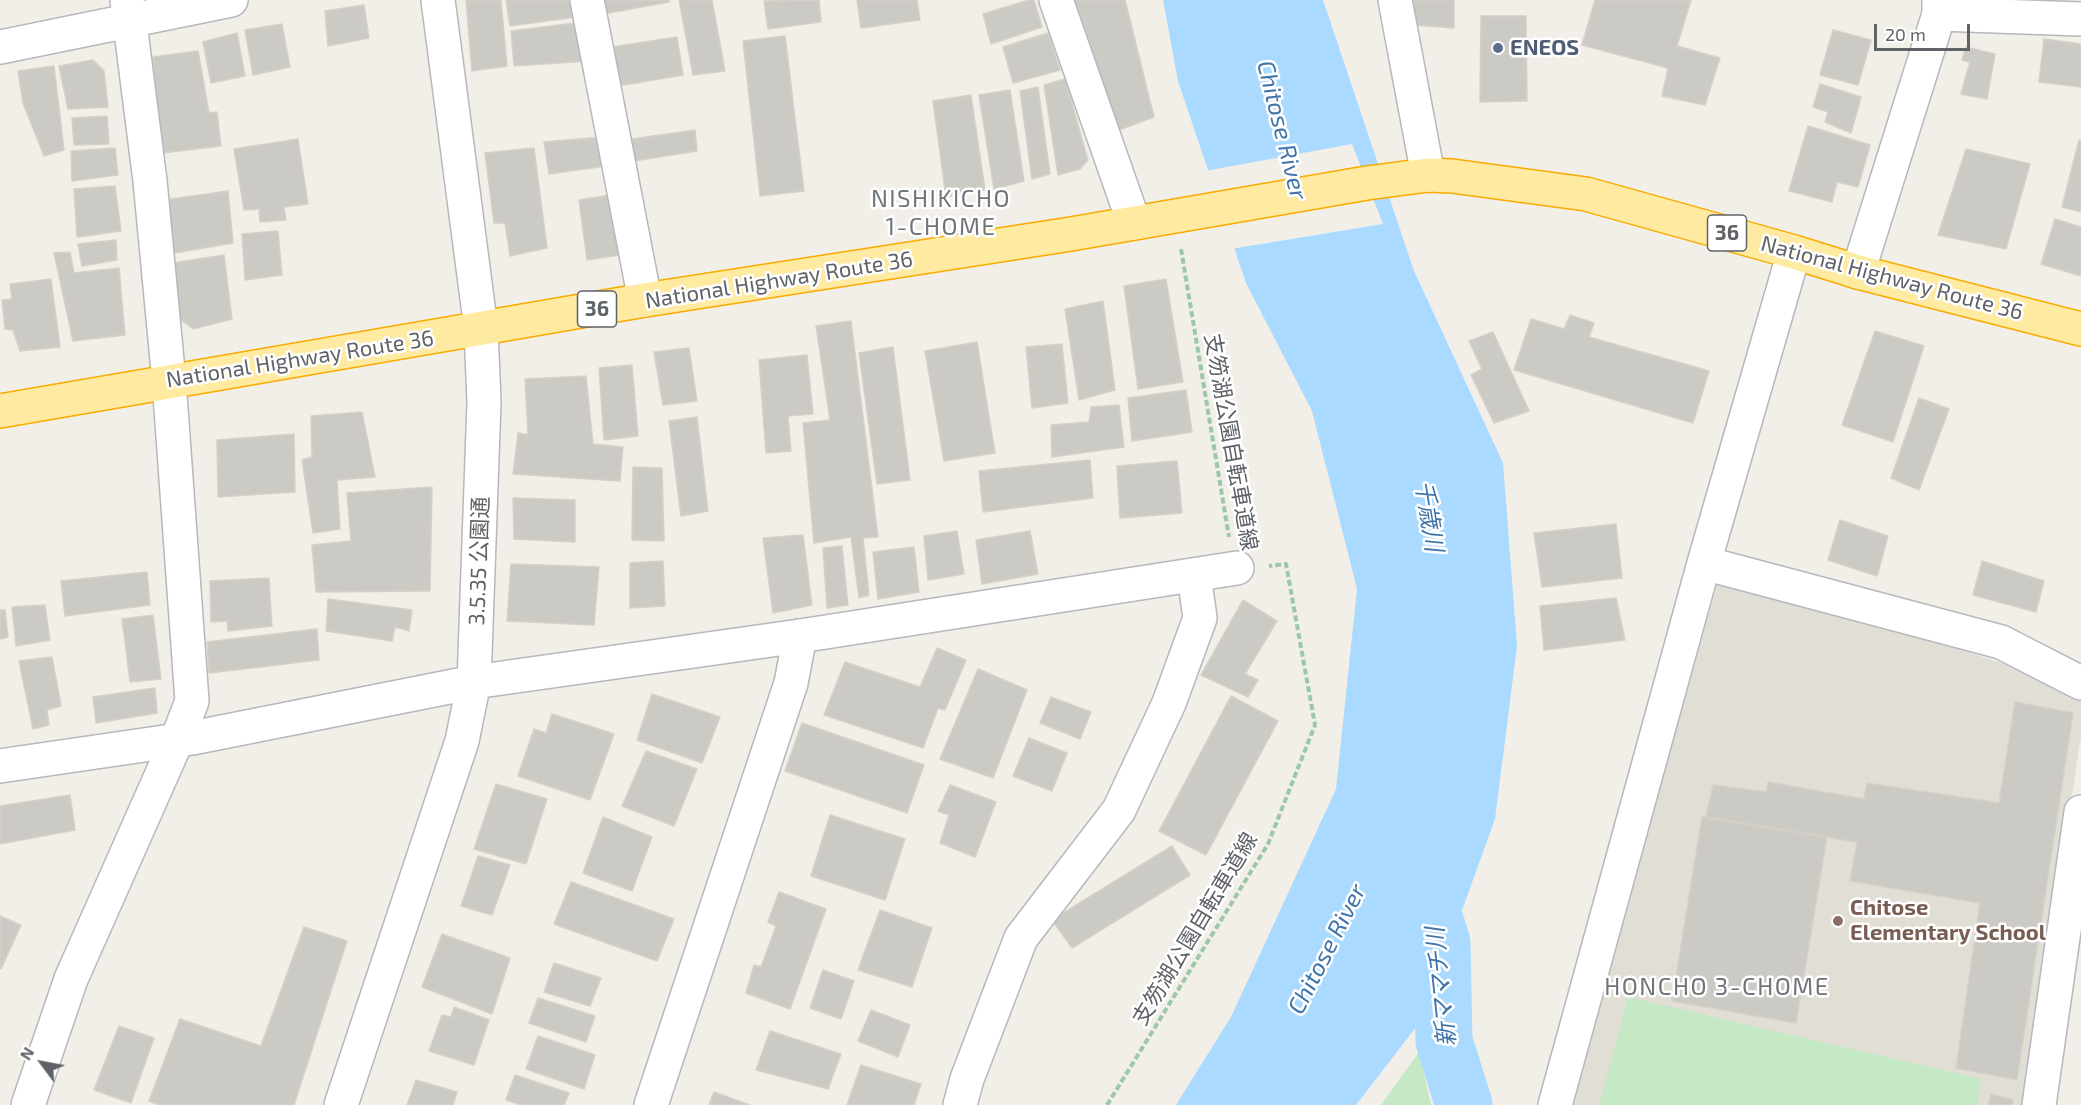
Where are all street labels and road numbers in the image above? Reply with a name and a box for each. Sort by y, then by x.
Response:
road number: 36 [1708,215,1746,251]
street label: National Highway Route 36 [1758,230,2026,326]
street label: National Highway Route 36 [643,246,915,314]
road number: 36 [578,291,616,327]
street label: National Highway Route 36 [164,325,436,393]
street label: 支笏湖公園自転車道線 [1199,331,1263,553]
street label: 3.5.35 公園通 [464,496,494,626]
street label: 支笏湖公園自転車道線 [1127,828,1263,1030]

